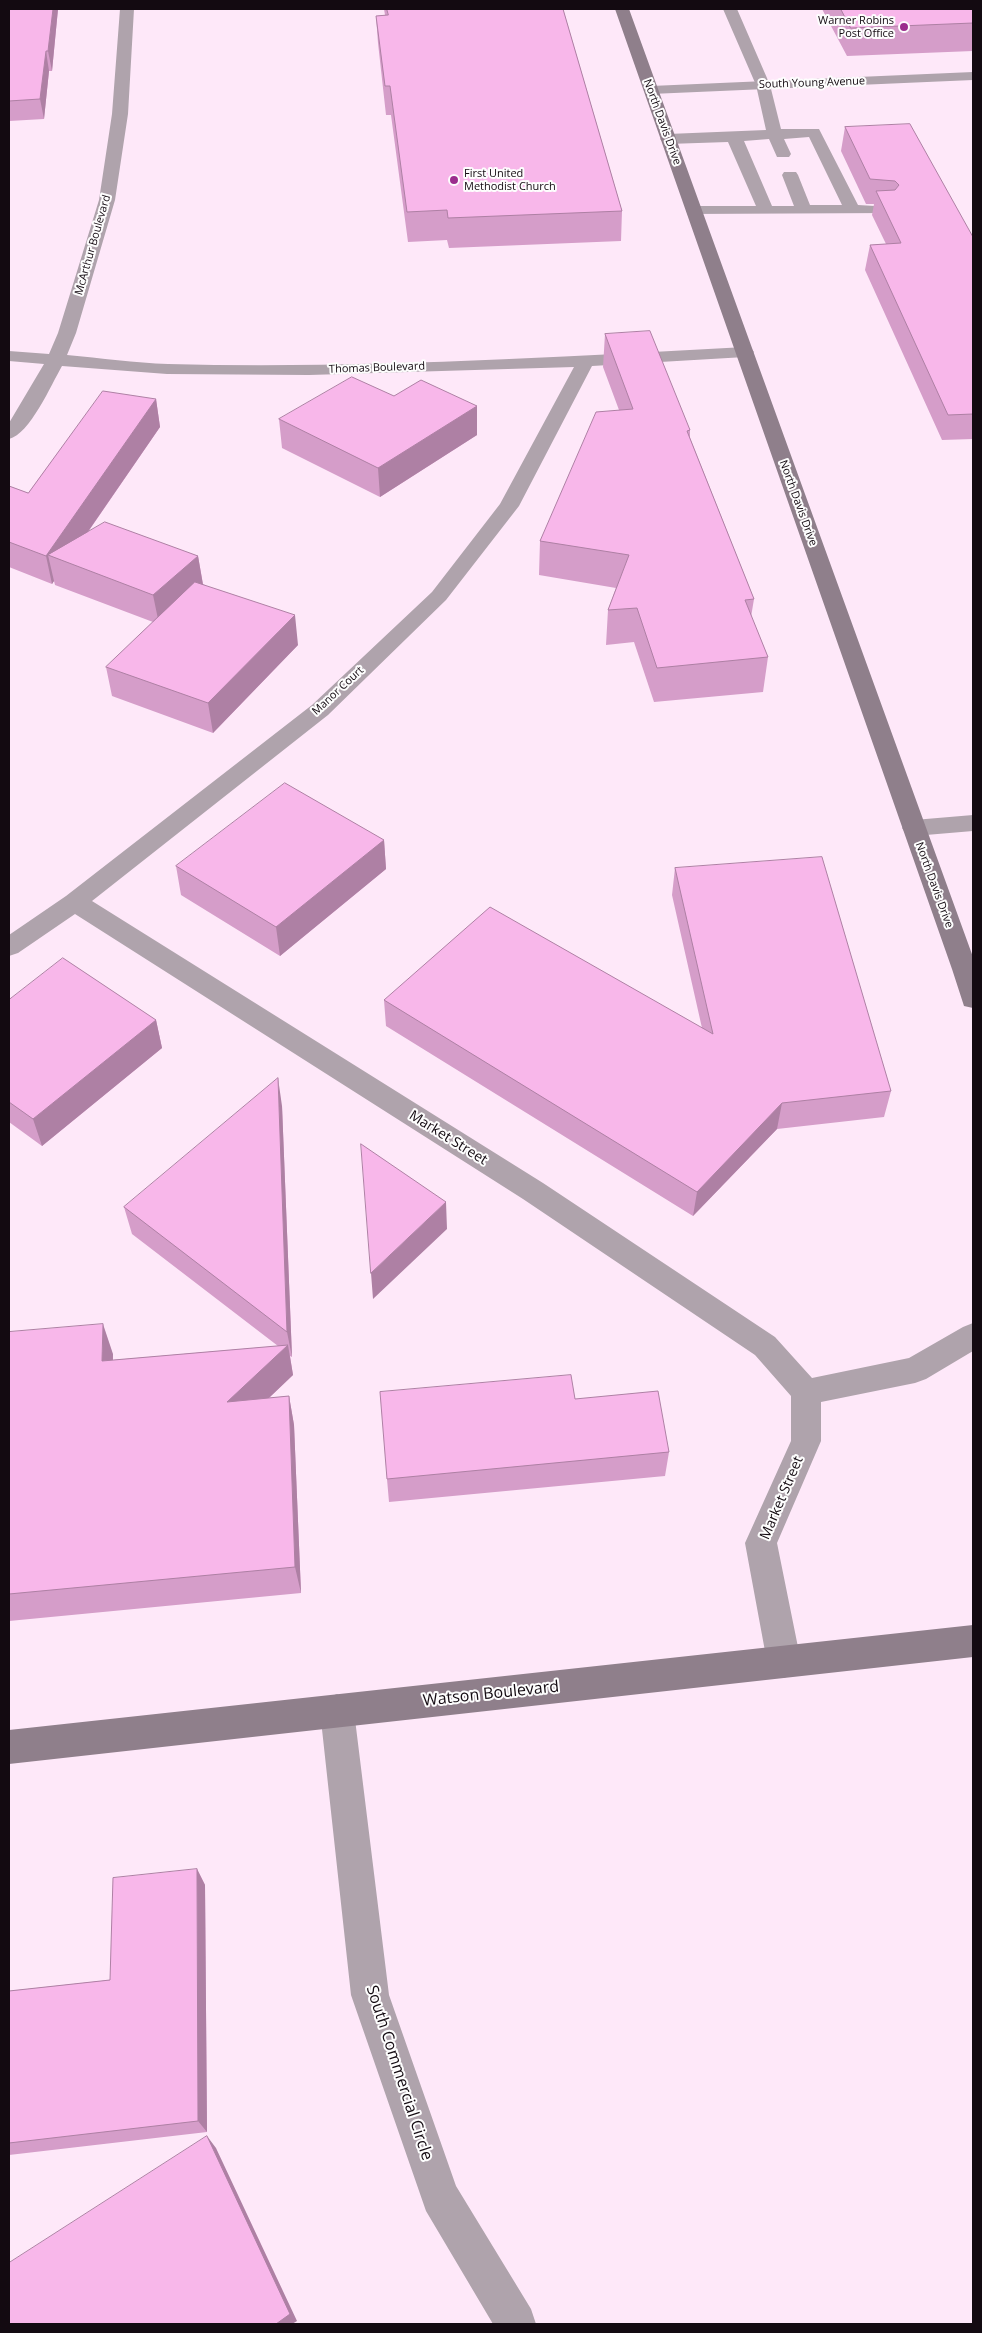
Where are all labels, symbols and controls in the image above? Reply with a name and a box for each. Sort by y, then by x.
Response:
place label: Warner Robins Post Office [818,14,894,40]
marker: Warner Robins Post Office [898,21,910,33]
street label: South Young Avenue [759,75,865,91]
street label: North Davis Drive [640,77,684,167]
place label: First United Methodist Church [464,167,556,193]
marker: First United Methodist Church [448,174,460,186]
street label: McArthur Boulevard [72,193,114,297]
street label: Thomas Boulevard [329,360,425,376]
street label: North Davis Drive [776,458,820,548]
street label: Manor Court [310,664,366,718]
street label: North Davis Drive [912,840,956,930]
street label: Market Street [406,1107,490,1169]
street label: Market Street [757,1454,807,1542]
street label: Watson Boulevard [422,1677,560,1711]
street label: South Commercial Circle [362,1983,436,2163]

